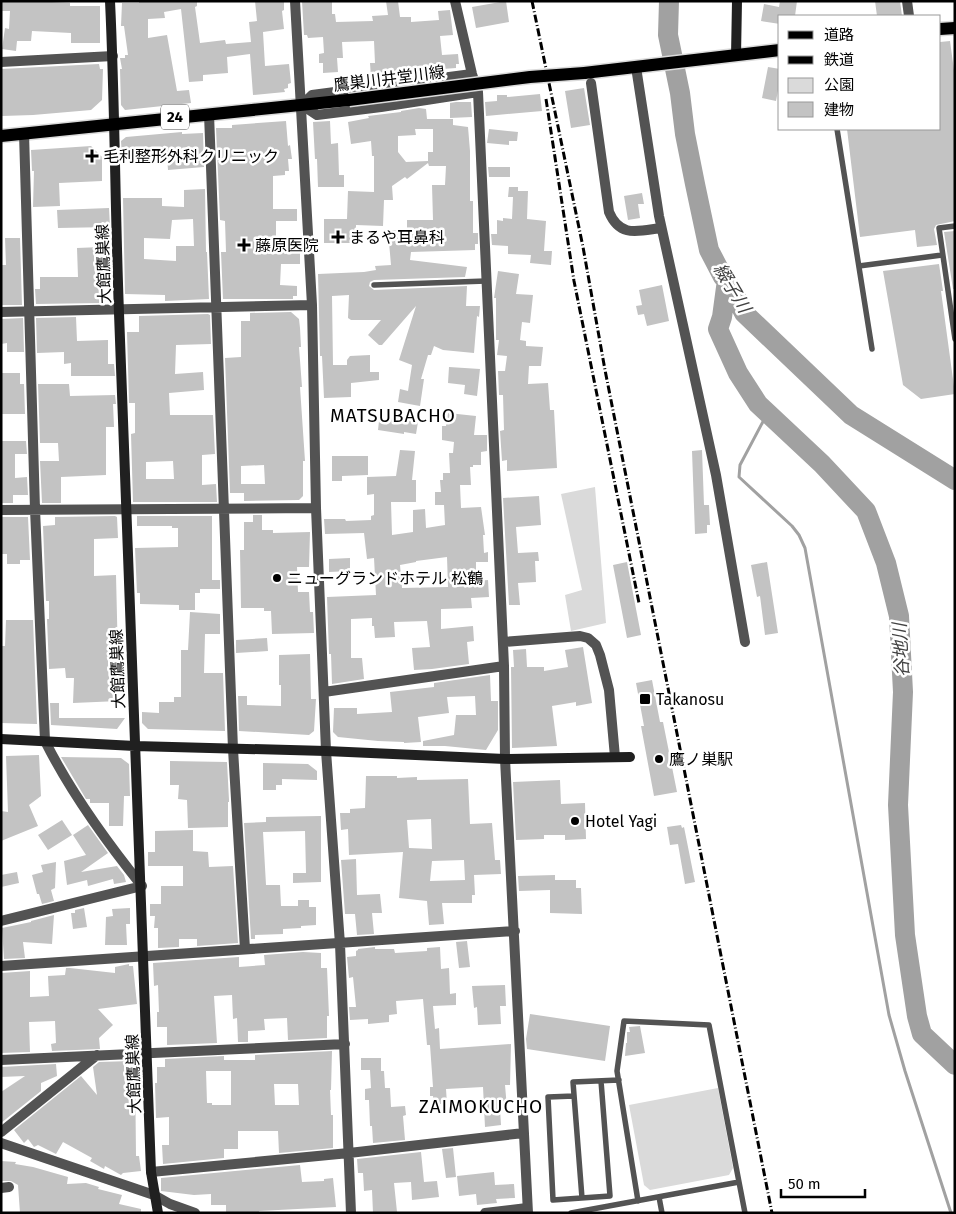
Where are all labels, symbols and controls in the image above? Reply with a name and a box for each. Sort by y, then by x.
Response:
legend [778,15,941,130]
text: 道路 [824,26,854,44]
text: 鉄道 [824,51,854,69]
street label: 鷹巣川井堂川線 [332,62,446,95]
text: 公園 [824,76,854,94]
text: 建物 [824,101,854,119]
road number: 24 [161,104,189,130]
place label: 毛利整形外科クリニック [103,147,279,166]
marker: 毛利整形外科クリニック [85,149,99,163]
street label: 大館鷹巣線 [93,224,114,304]
place label: まるや耳鼻科 [349,228,445,247]
marker: まるや耳鼻科 [331,230,345,244]
place label: 藤原医院 [255,236,319,255]
marker: 藤原医院 [237,238,251,252]
water label: 綴子川 [709,259,756,319]
district label: MATSUBACHO [330,404,456,427]
place label: ニューグランドホテル 松鶴 [287,569,483,588]
marker: ニューグランドホテル 松鶴 [271,572,283,584]
water label: 谷地川 [888,620,913,678]
street label: 大館鷹巣線 [107,629,128,709]
place label: Takanosu [656,690,724,709]
marker: Takanosu [638,692,652,706]
place label: 鷹ノ巣駅 [669,750,733,769]
marker: 鷹ノ巣駅 [653,753,665,765]
place label: Hotel Yagi [585,812,657,831]
marker: Hotel Yagi [569,815,581,827]
street label: 大館鷹巣線 [123,1034,144,1114]
district label: ZAIMOKUCHO [419,1095,543,1118]
scale bar [781,1166,865,1198]
text: 50 m [788,1175,821,1193]

